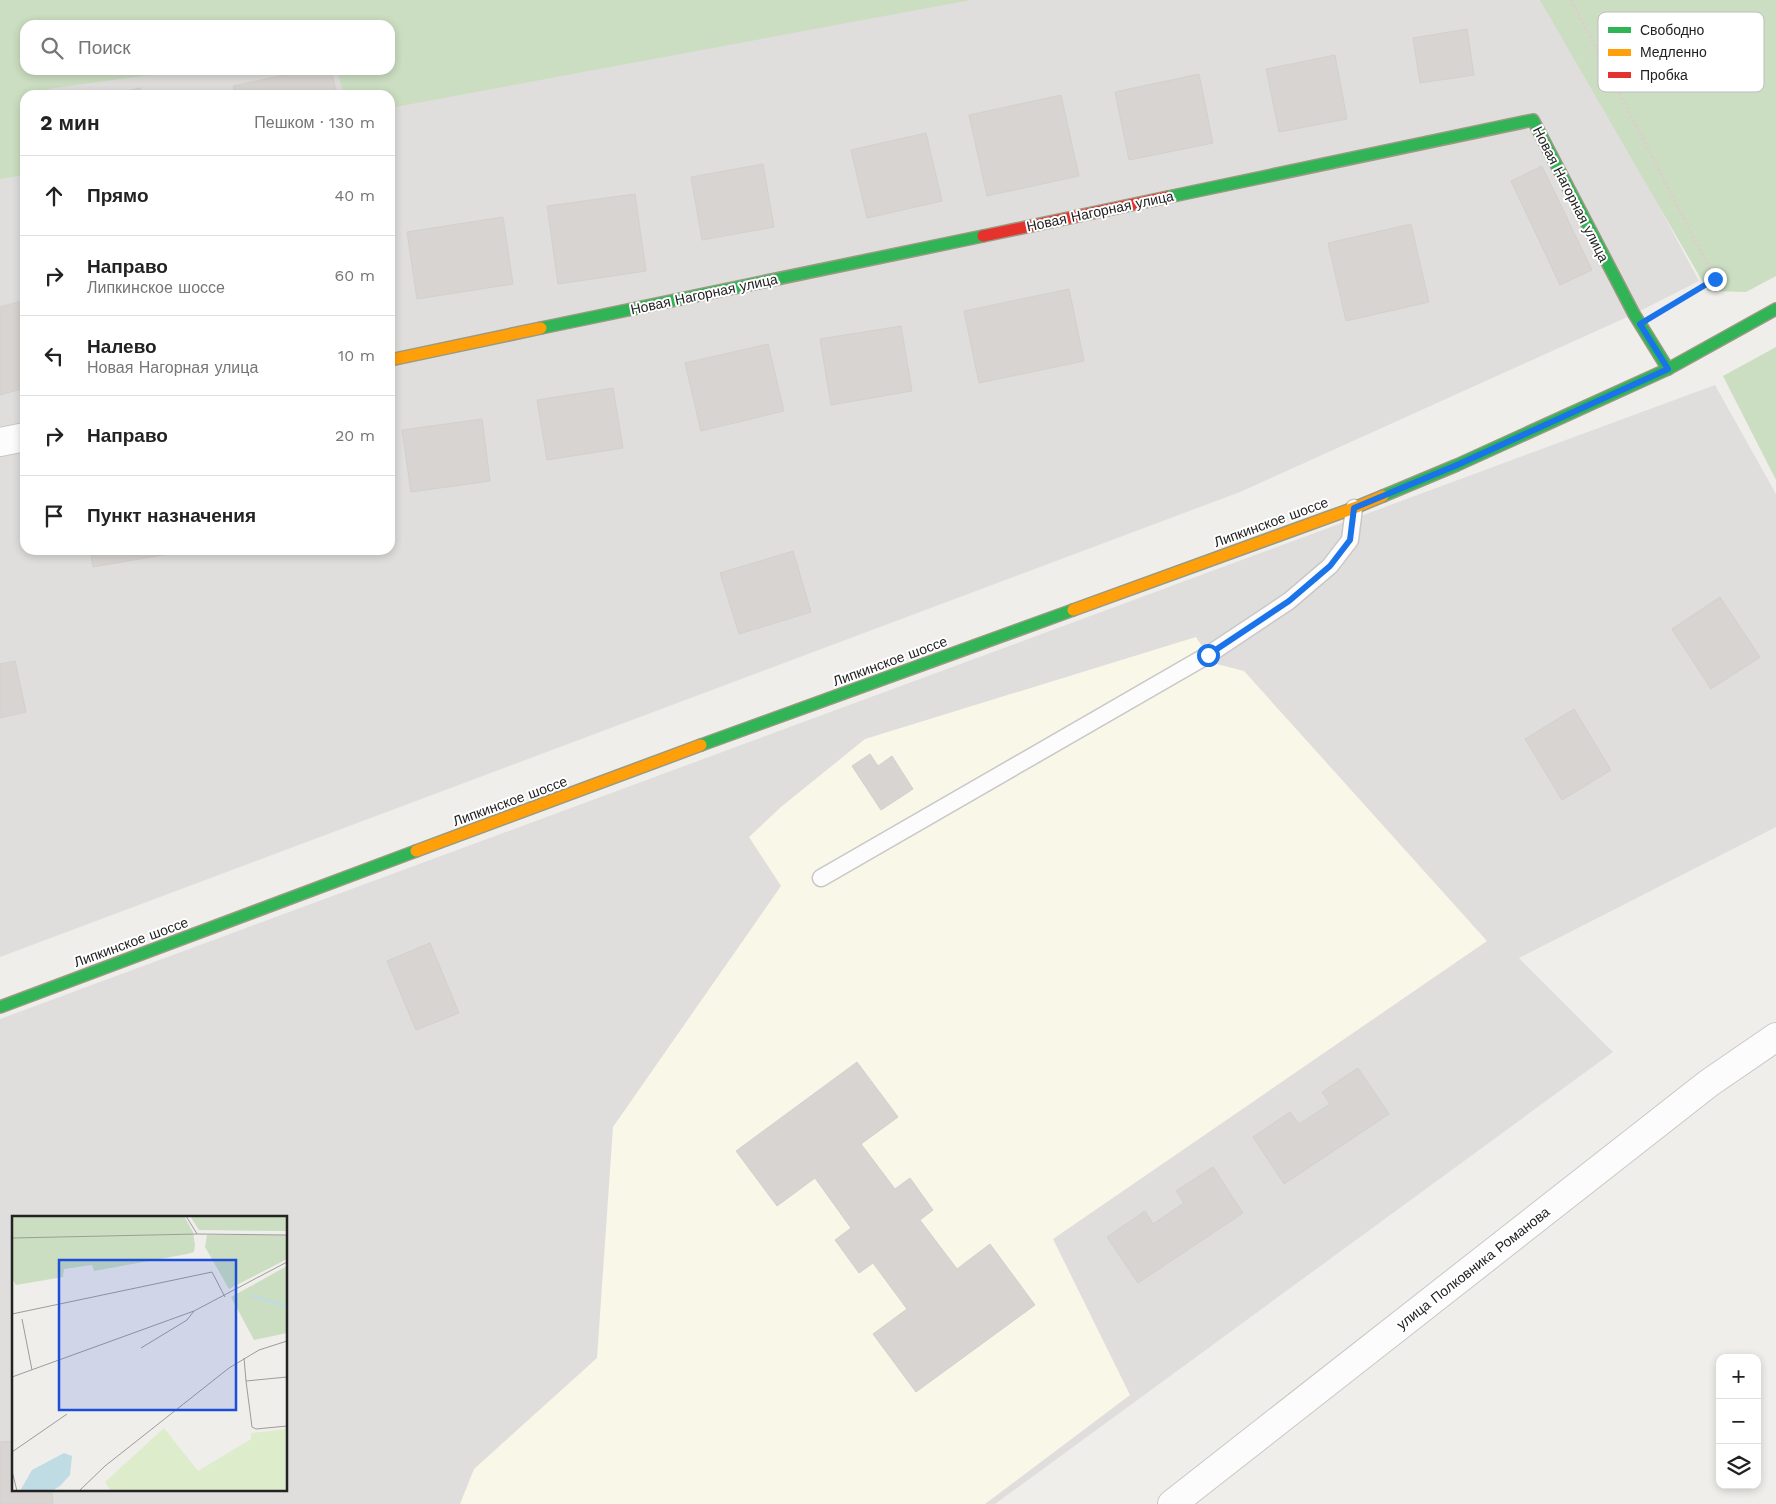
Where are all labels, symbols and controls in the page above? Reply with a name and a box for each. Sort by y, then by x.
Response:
legend [1598,12,1764,92]
search box [20,20,395,75]
text: Свободно [1640,22,1705,38]
icon: search [38,34,66,62]
text: Поиск [78,36,131,59]
text: Медленно [1640,44,1707,60]
text: Пробка [1640,67,1688,83]
text: 2 мин [40,110,100,135]
text: Пешком · 130 m [254,113,375,132]
street label: Новая Нагорная улица [1530,124,1612,265]
icon: ahead [40,182,68,210]
text: Прямо [87,184,149,207]
text: 40 m [335,186,375,205]
street label: Новая Нагорная улица [1025,188,1175,234]
text: Направо [87,255,168,278]
icon: right [40,262,68,290]
text: 60 m [335,266,375,285]
route end [1704,268,1727,291]
street label: Новая Нагорная улица [629,271,779,317]
text: Липкинское шоссе [87,278,225,297]
text: Налево [87,335,157,358]
icon: left [40,342,68,370]
text: 10 m [338,346,375,365]
text: Новая Нагорная улица [87,358,258,377]
icon: right [40,422,68,450]
text: Направо [87,424,168,447]
text: 20 m [335,426,375,445]
street label: Липкинское шоссе [1212,494,1331,550]
icon: arrive [40,502,68,530]
text: Пункт назначения [87,504,256,527]
street label: Липкинское шоссе [831,633,950,689]
route start [1197,644,1220,667]
street label: Липкинское шоссе [451,773,570,829]
street label: Липкинское шоссе [72,914,191,970]
street label: улица Полковника Романова [1393,1203,1553,1333]
inset map [12,1216,288,1492]
map controls [1716,1354,1761,1489]
button: + [1716,1354,1761,1399]
button: − [1716,1399,1761,1444]
button: layers [1716,1444,1761,1489]

